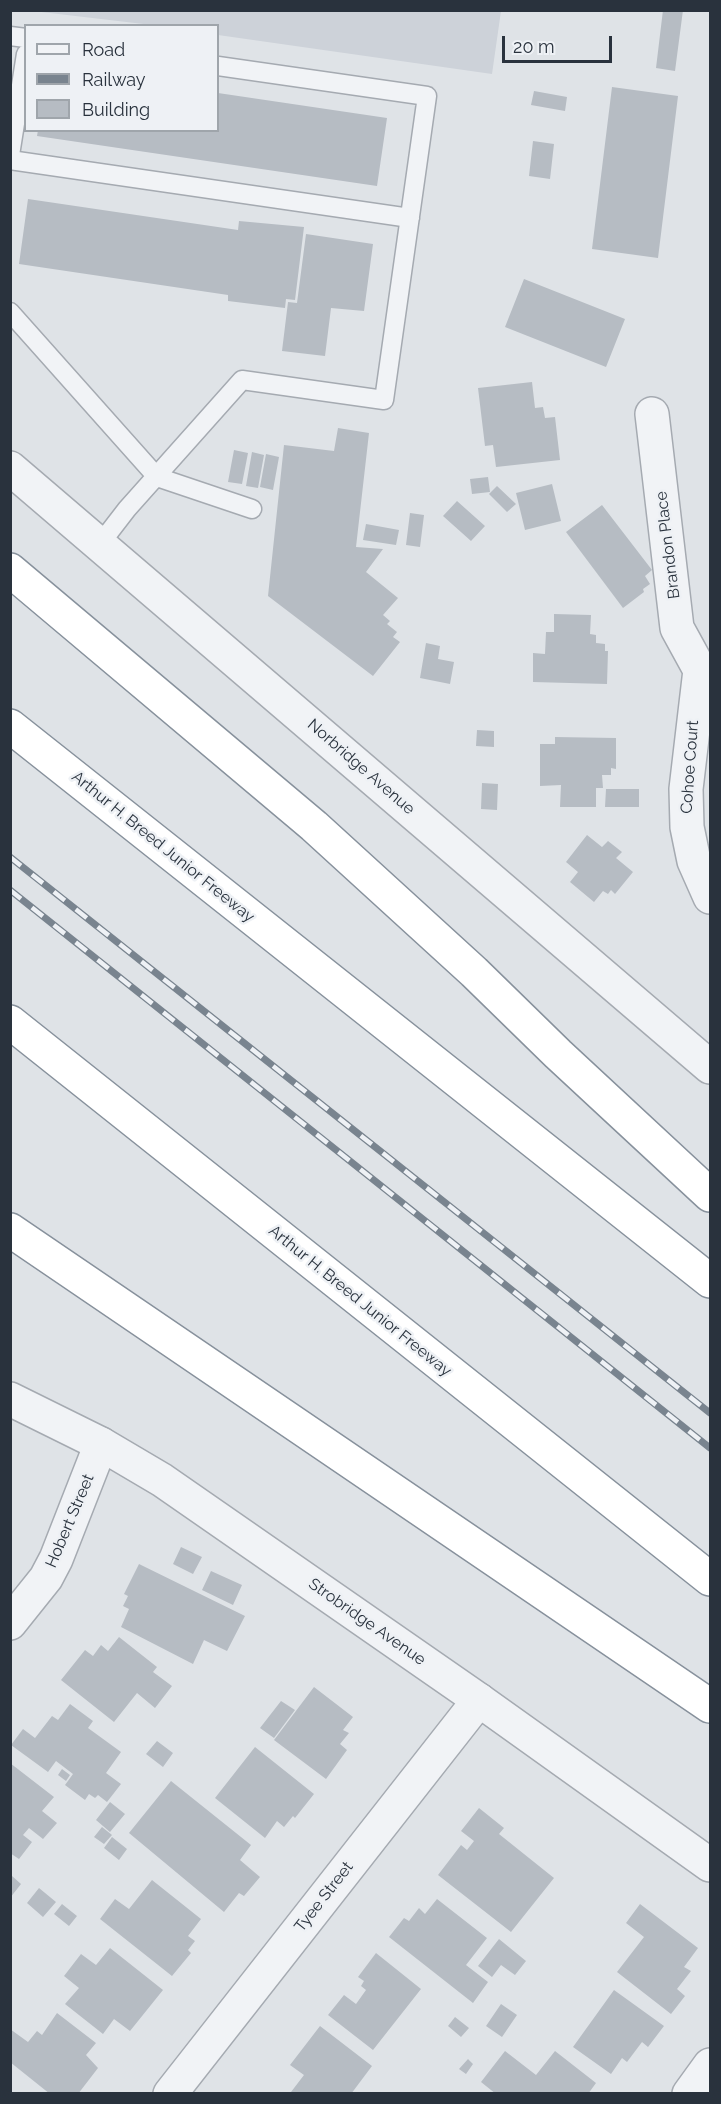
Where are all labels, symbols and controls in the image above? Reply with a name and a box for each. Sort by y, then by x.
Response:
legend [24,24,219,132]
scale bar [505,24,614,62]
text: 20 m [513,36,555,57]
text: Road [82,39,125,60]
text: Railway [82,69,146,90]
text: Building [82,99,150,120]
street label: Brandon Place [652,490,684,600]
street label: Norbridge Avenue [303,715,419,819]
street label: Cohoe Court [677,720,703,814]
street label: Arthur H. Breed Junior Freeway [68,767,258,927]
street label: Arthur H. Breed Junior Freeway [265,1221,455,1381]
street label: Hobert Street [42,1471,98,1571]
street label: Strobridge Avenue [305,1574,429,1670]
street label: Tyee Street [291,1858,357,1936]

